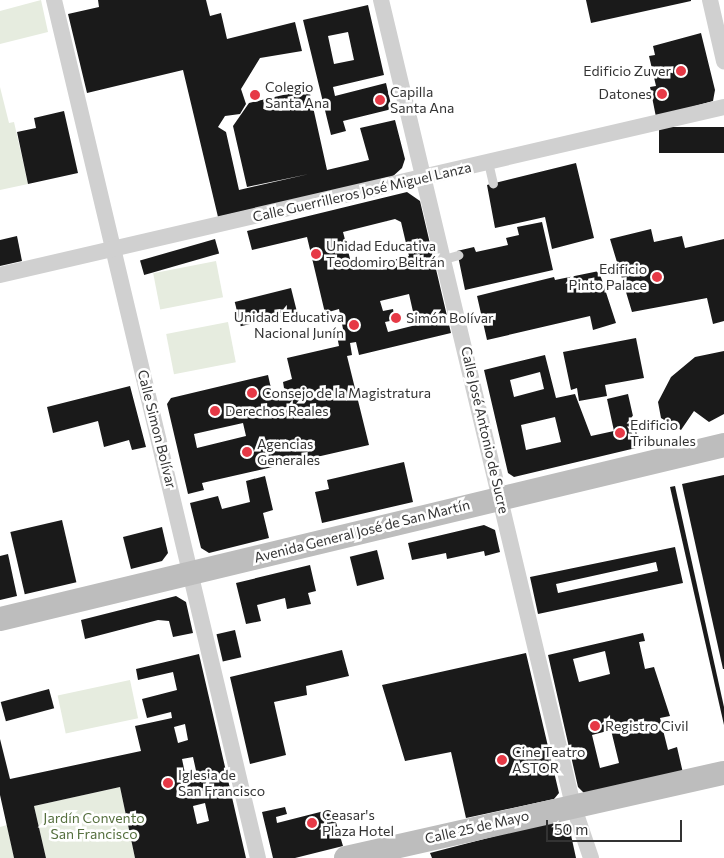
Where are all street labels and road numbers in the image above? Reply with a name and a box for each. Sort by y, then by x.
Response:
street label: Calle Guerrilleros José Miguel Lanza [251,159,473,225]
street label: Calle José Antonio de Sucre [458,345,512,515]
street label: Calle Simon Bolívar [134,368,180,490]
street label: Avenida General José de San Martín [252,496,472,566]
street label: Calle 25 de Mayo [423,807,531,847]

